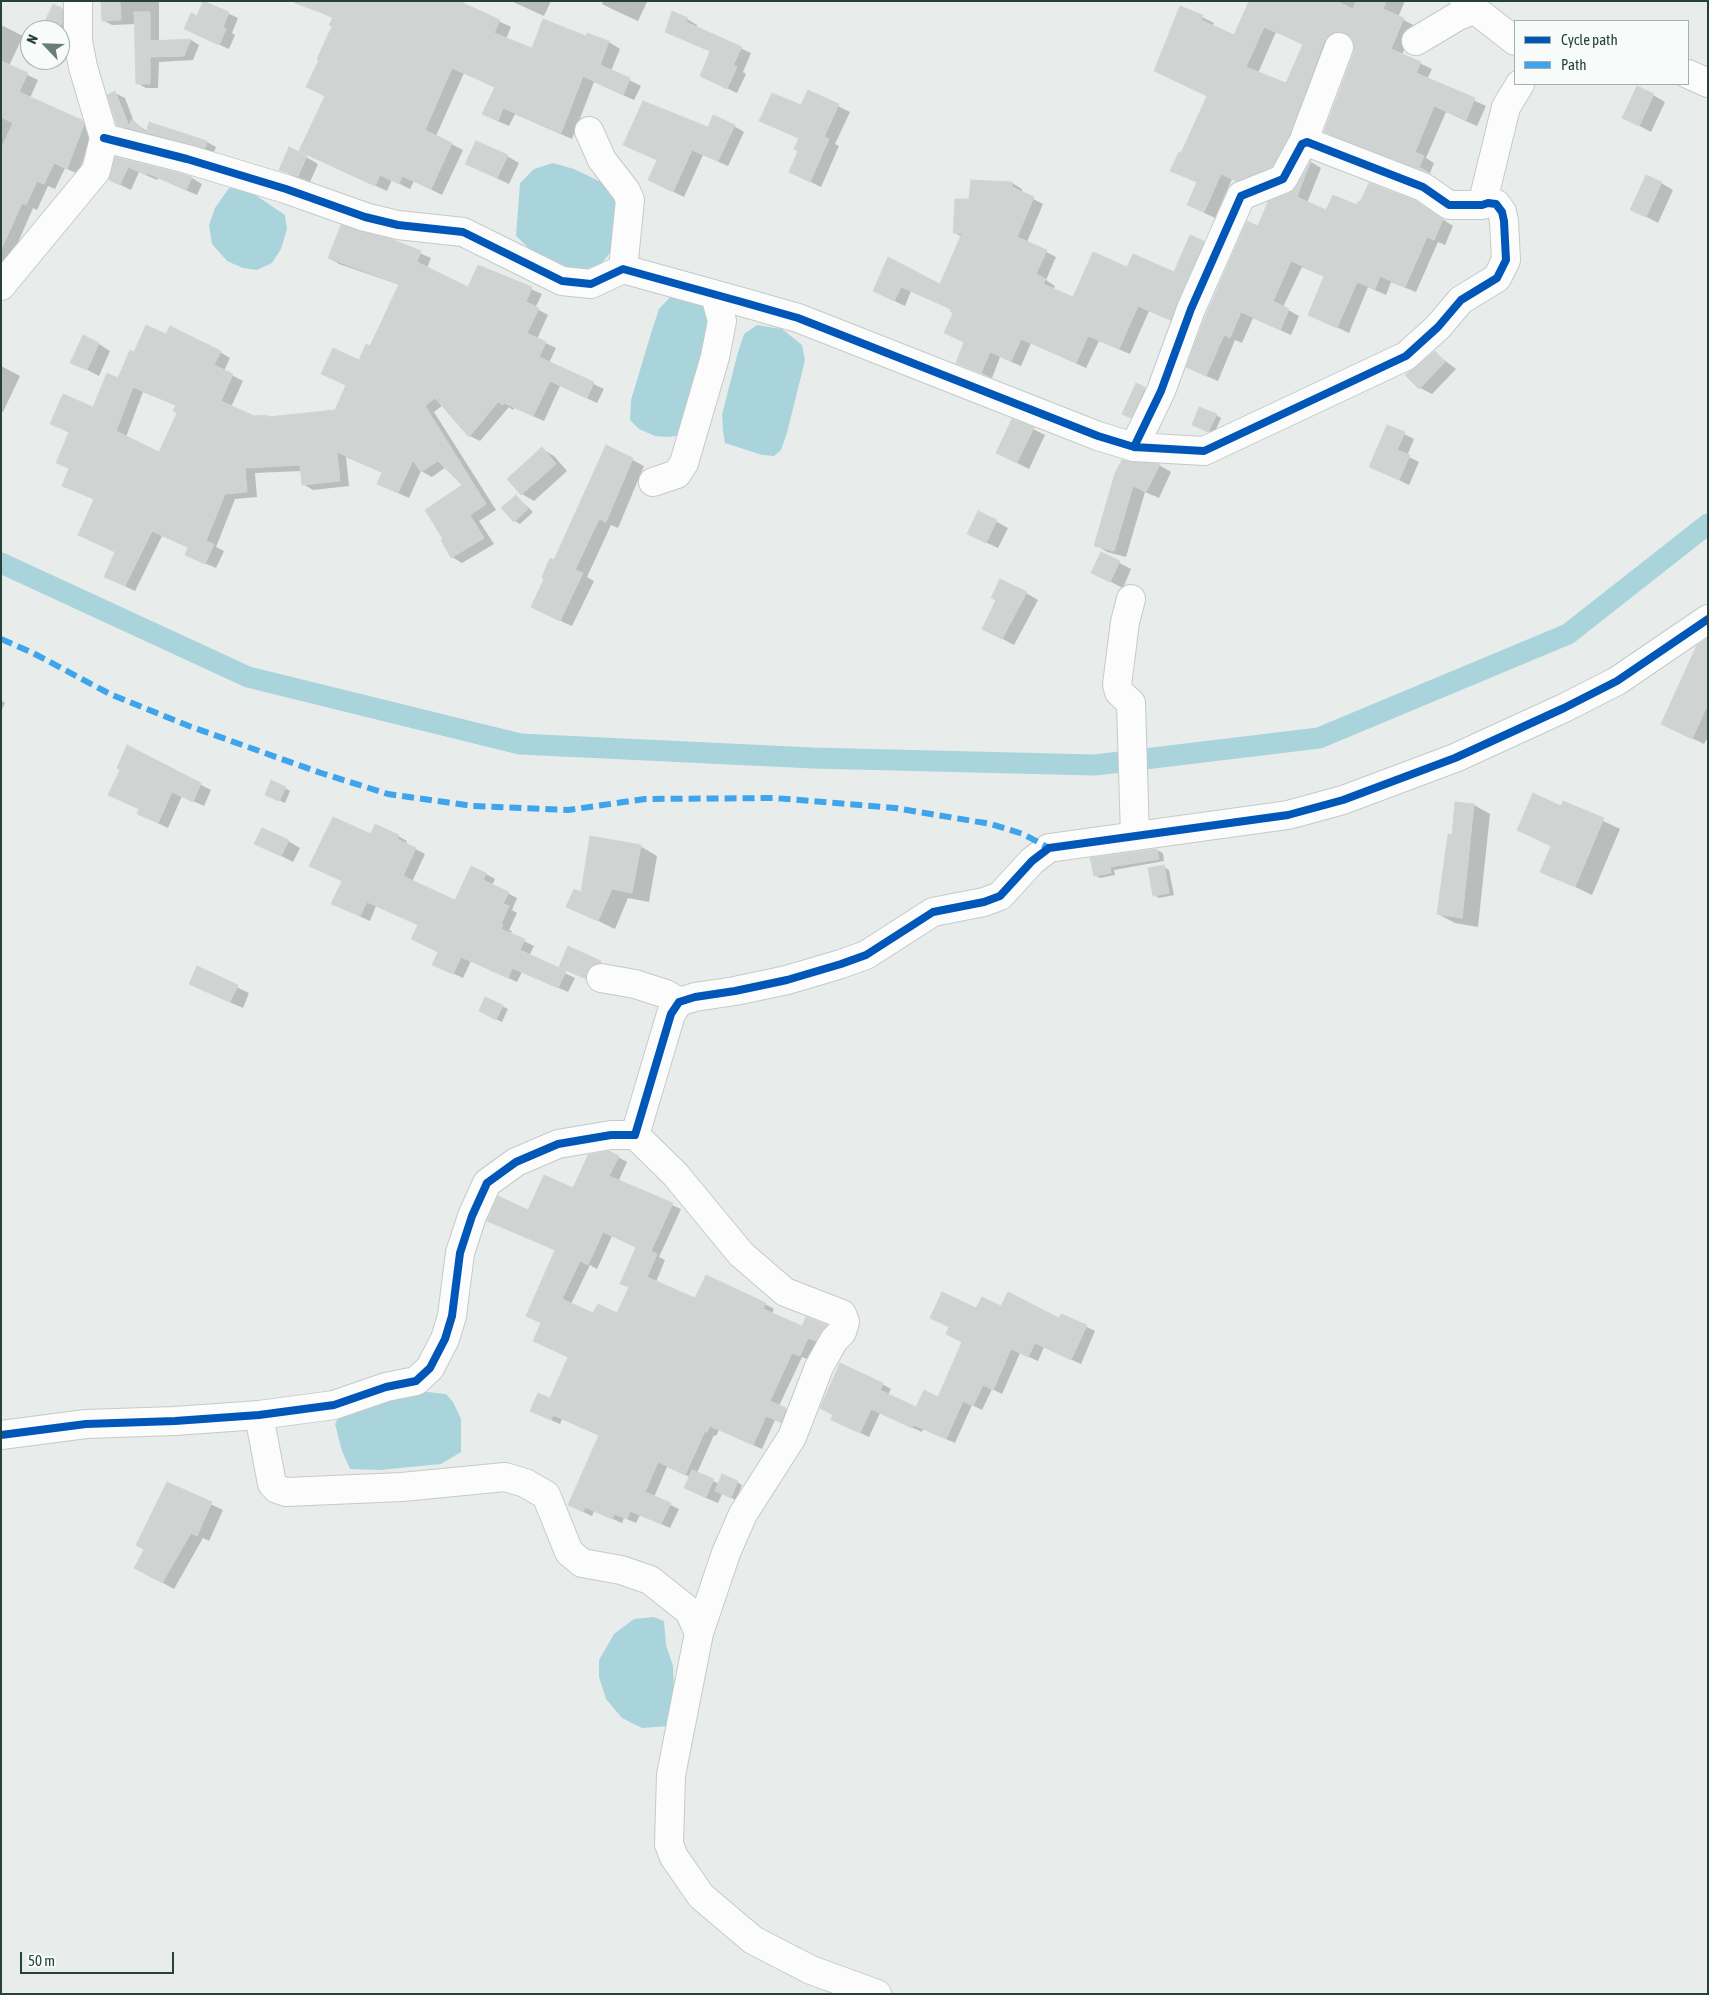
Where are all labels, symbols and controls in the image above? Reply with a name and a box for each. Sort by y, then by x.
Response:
north arrow [20,20,70,70]
legend [1514,20,1689,85]
text: Cycle path [1561,31,1618,48]
text: N [23,32,41,46]
text: Path [1561,56,1587,73]
scale bar [22,1942,176,1974]
text: 50 m [28,1952,55,1969]

